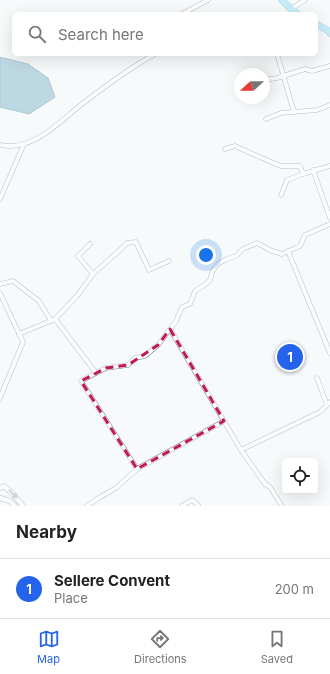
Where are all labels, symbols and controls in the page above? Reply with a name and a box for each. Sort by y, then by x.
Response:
search box [12,12,318,56]
icon: search [26,23,48,45]
text: Search here [58,25,144,44]
north arrow [234,68,270,104]
your location [196,245,216,265]
pin: 1 [277,342,303,372]
map controls [282,458,318,494]
button: locate [282,458,318,494]
one-way arrow [8,489,18,499]
text: Nearby [16,522,77,542]
text: Sellere Convent [54,571,170,590]
text: 1 [26,581,32,597]
text: 200 m [275,581,314,597]
text: Place [54,590,88,606]
tab: Map [37,628,60,666]
tab: Directions [134,628,187,666]
tab: Saved [261,628,293,666]

